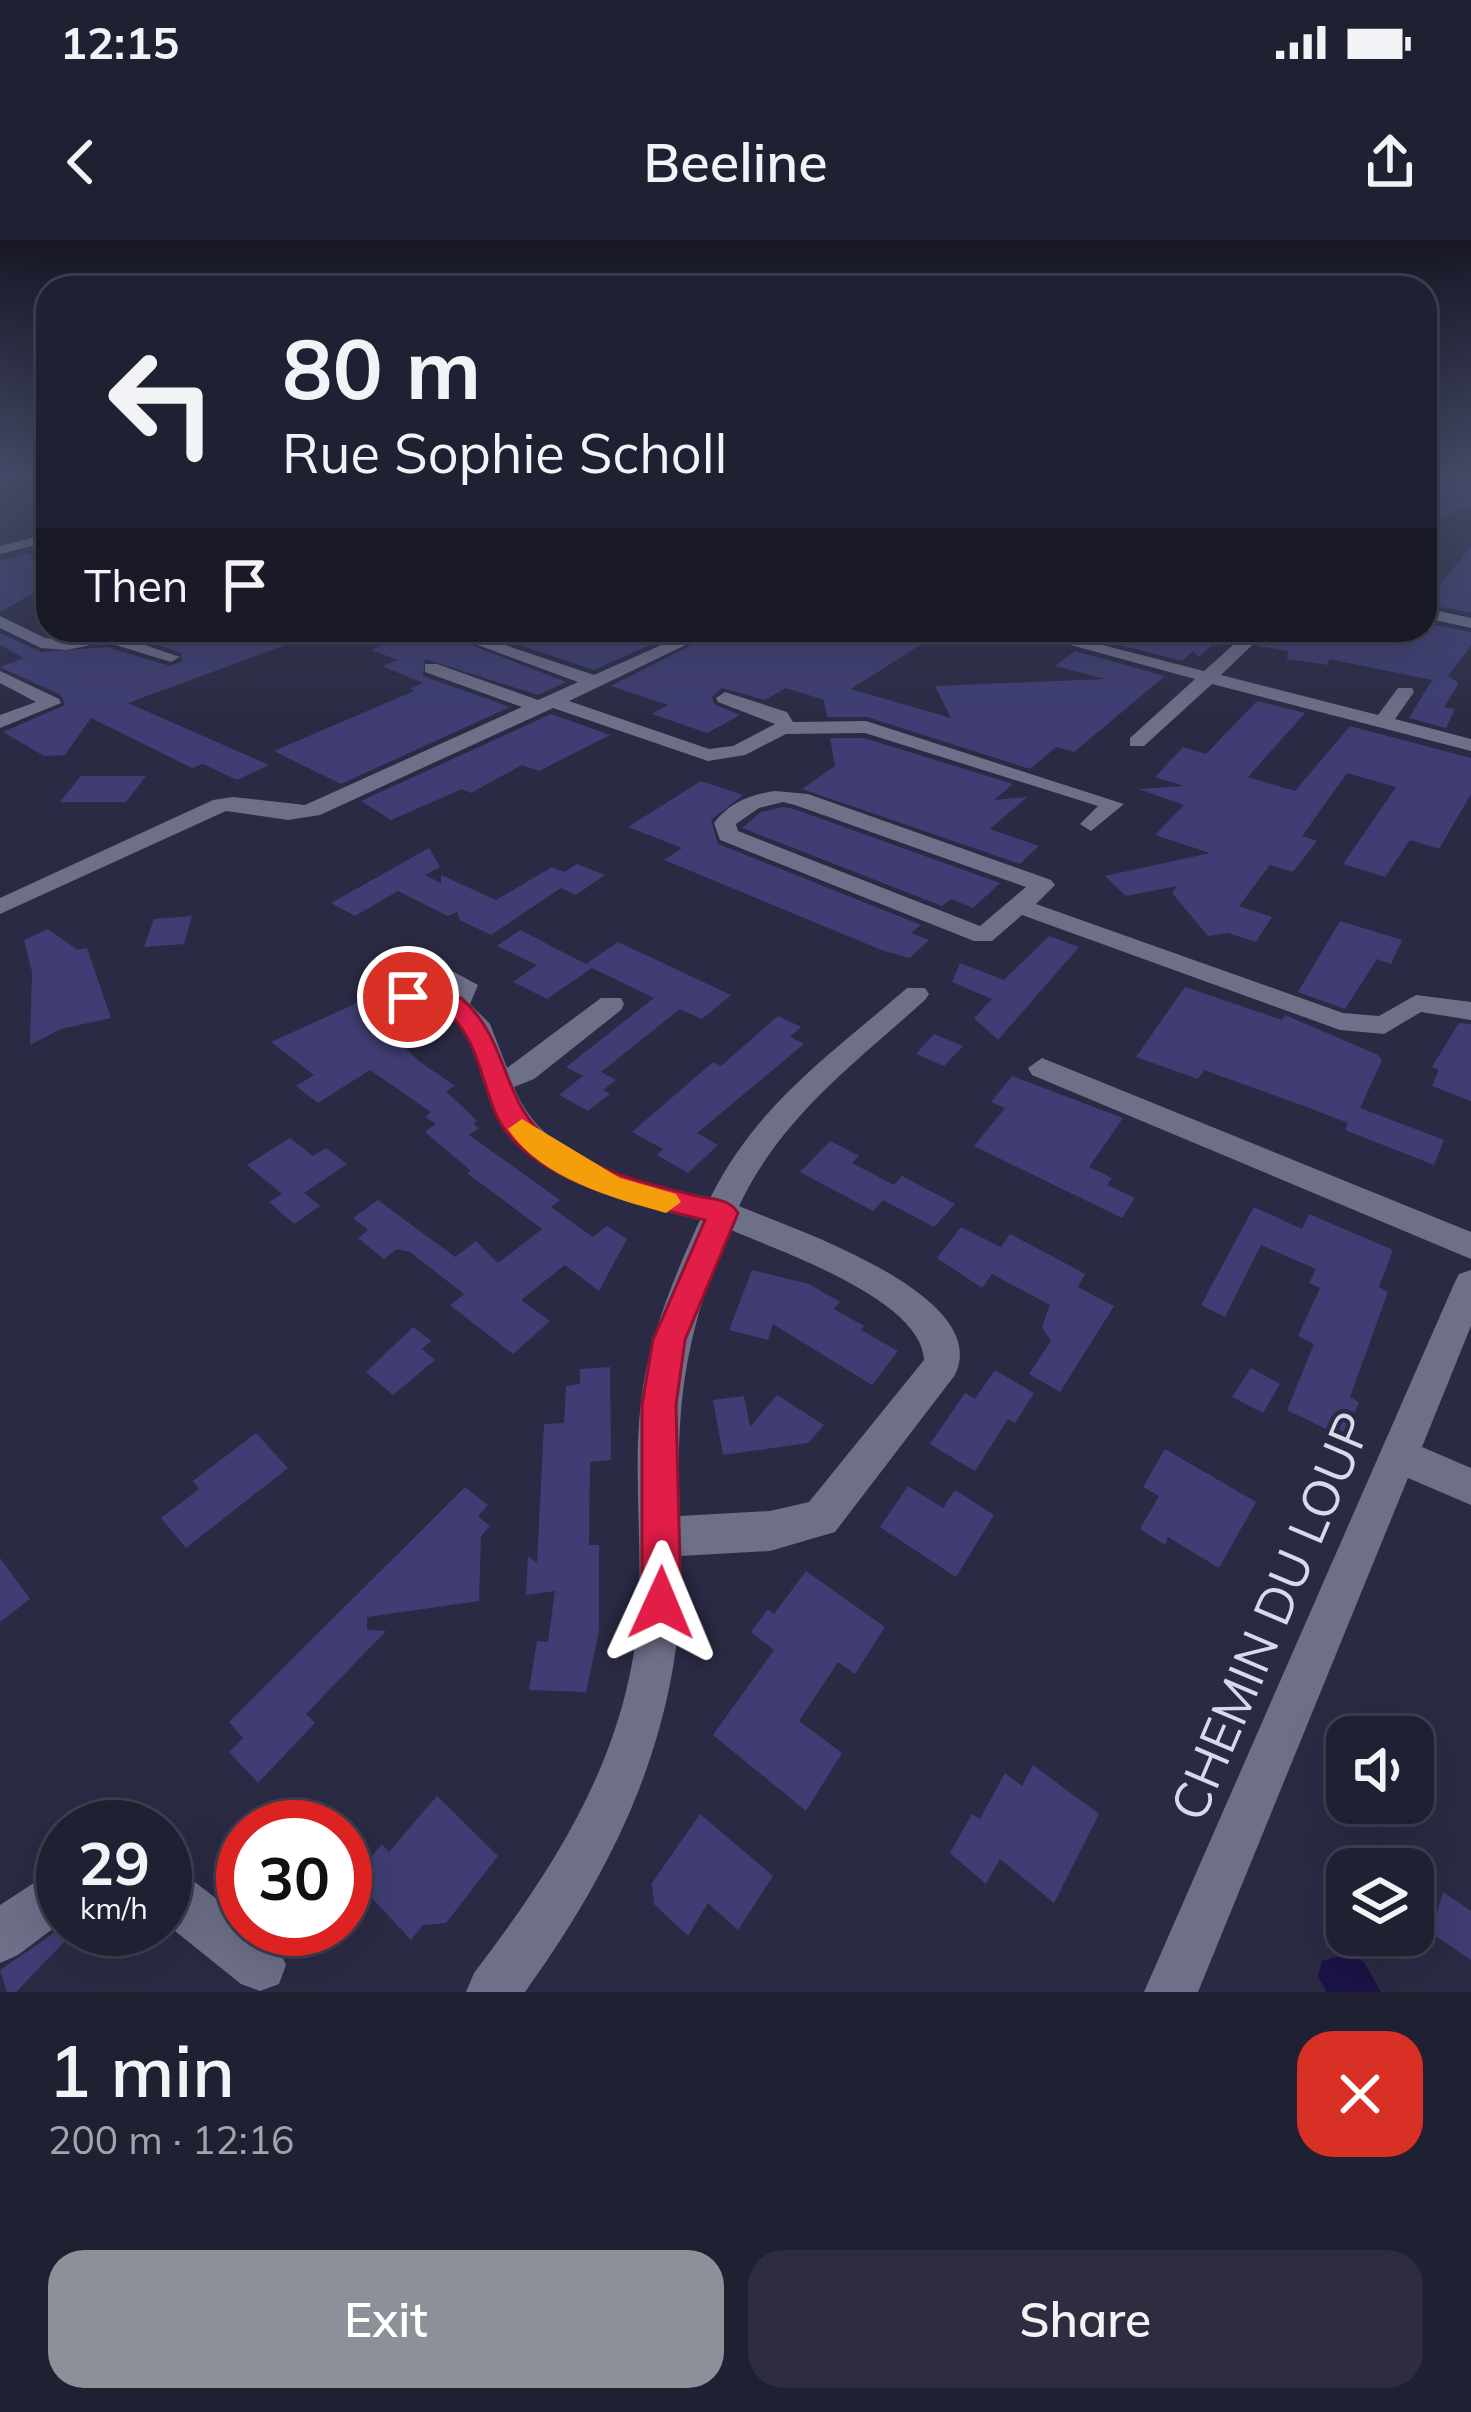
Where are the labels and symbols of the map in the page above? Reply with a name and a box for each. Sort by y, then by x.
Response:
pin [357,946,459,1048]
street label: CHEMIN DU LOUP [1155,1403,1385,1829]
position arrow [598,1540,724,1666]
speed limit sign: 30 [216,1800,372,1956]

